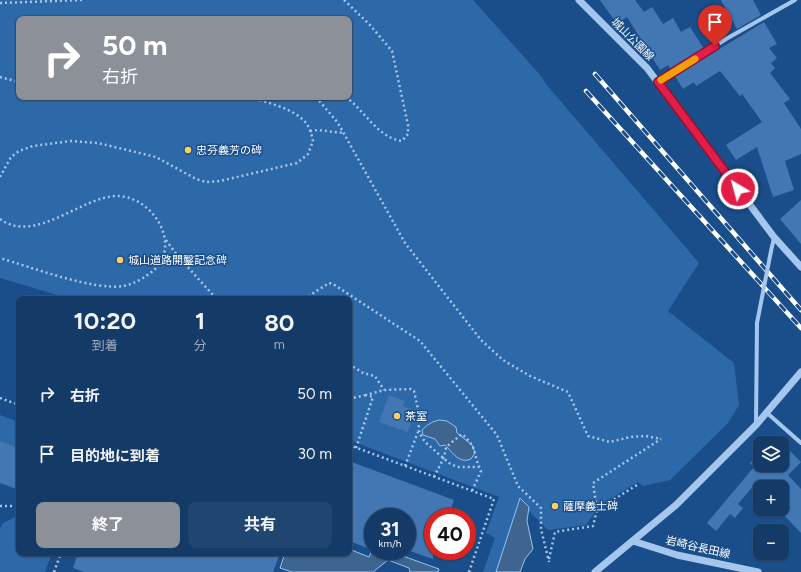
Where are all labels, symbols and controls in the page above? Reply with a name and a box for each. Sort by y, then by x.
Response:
pin [698,5,732,46]
icon: arrive [704,11,726,33]
street label: 城山公園線 [609,15,657,63]
text: 50 m [102,28,168,62]
icon: right [36,32,88,84]
text: 右折 [102,66,138,88]
place label: 忠芬義芳の碑 [196,144,262,157]
marker: 忠芬義芳の碑 [183,145,193,155]
position arrow [717,168,759,210]
place label: 城山道路開鑿記念碑 [128,254,227,267]
marker: 城山道路開鑿記念碑 [115,255,125,265]
text: 10:20 [74,306,136,335]
text: 1 [195,306,205,335]
text: 80 [264,308,294,337]
text: m [274,337,285,352]
text: 到着 [92,338,118,353]
text: 分 [194,338,207,353]
icon: right [36,383,58,405]
text: 50 m [297,385,332,403]
text: 右折 [70,387,100,405]
place label: 茶室 [405,410,427,423]
marker: 茶室 [392,411,402,421]
map controls [753,436,789,560]
button: layers [753,436,789,472]
icon: arrive [36,443,58,465]
text: 30 m [298,445,332,463]
text: 目的地に到着 [70,447,160,465]
button: + [753,480,789,516]
place label: 薩摩義士碑 [563,500,618,513]
marker: 薩摩義士碑 [550,501,560,511]
button: 終了 [36,502,180,548]
button: 共有 [188,502,332,548]
speed limit sign: 40 [424,508,476,560]
text: 31 [380,517,400,541]
button: − [753,524,789,560]
street label: 岩崎谷長田線 [664,534,732,561]
text: km/h [379,537,401,550]

